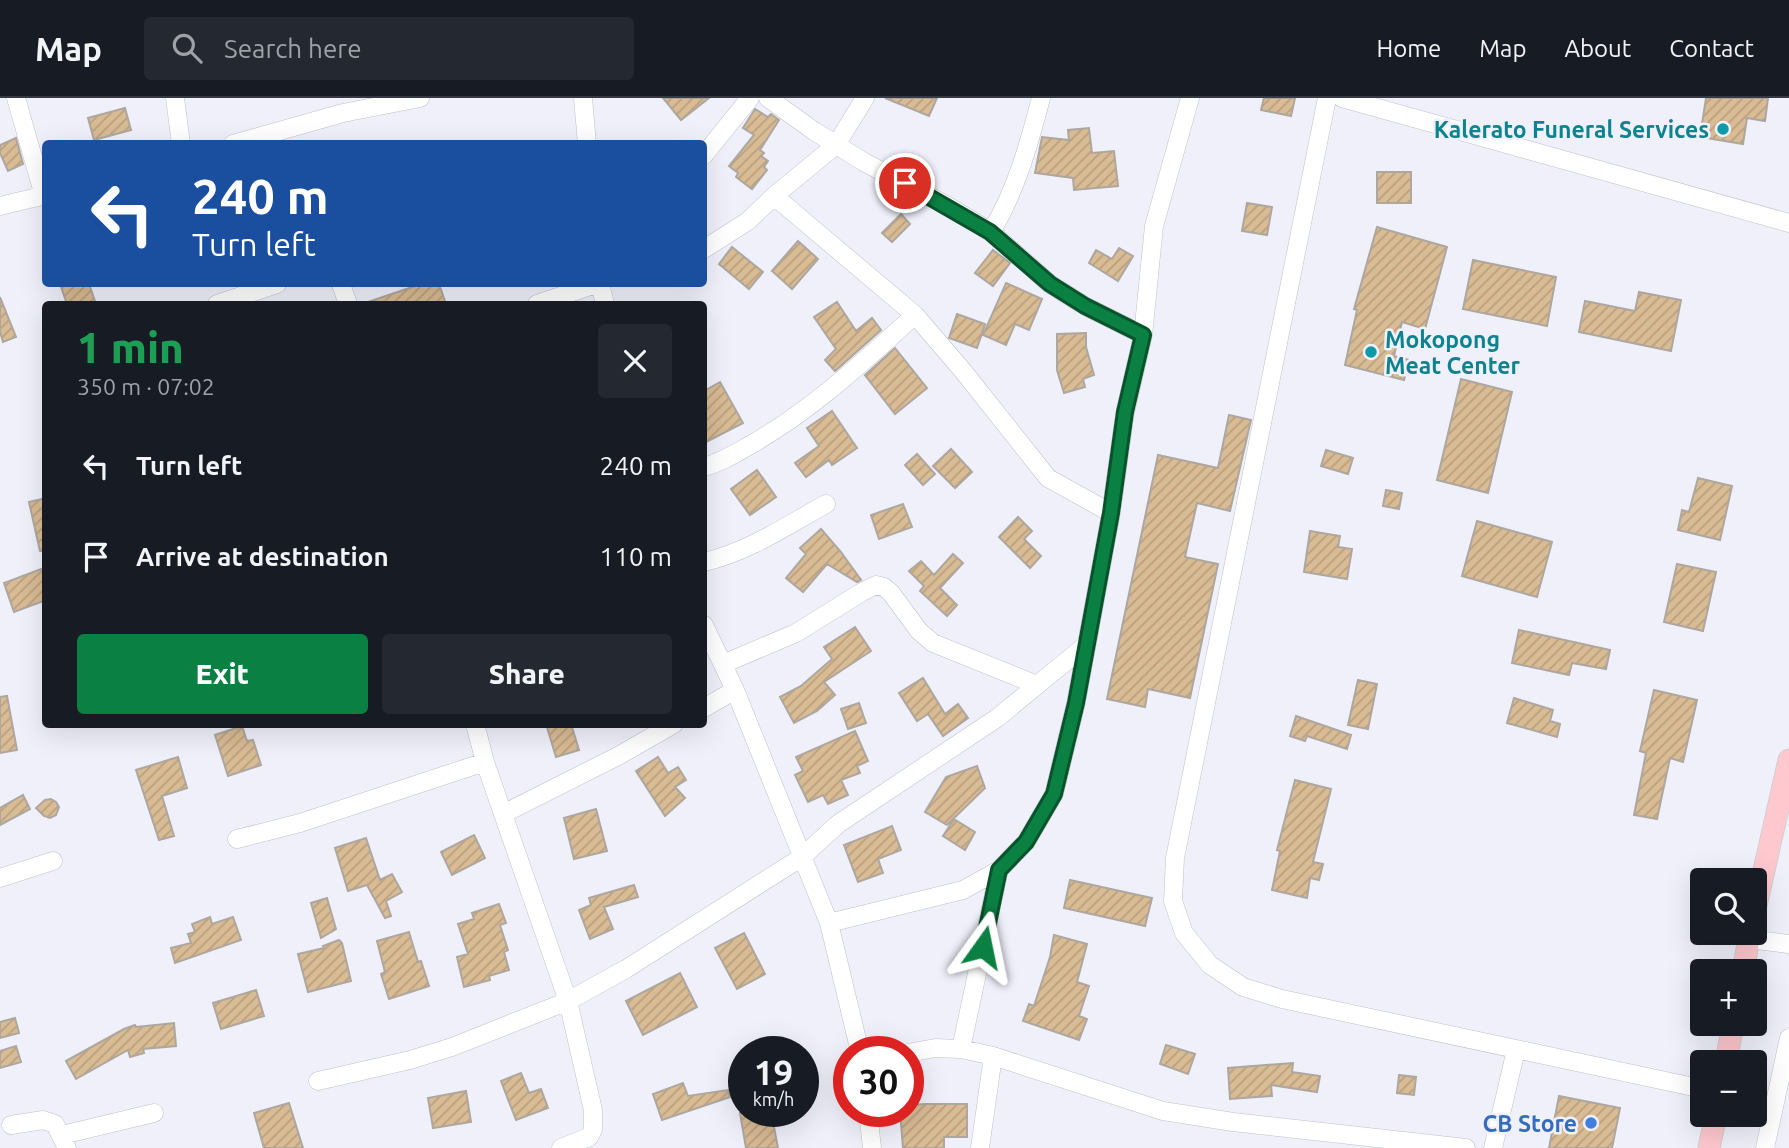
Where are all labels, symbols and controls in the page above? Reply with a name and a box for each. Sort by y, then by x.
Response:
search box [144,17,634,80]
icon: search [168,29,206,67]
text: Map [35,30,102,67]
text: Search here [224,34,362,63]
text: Home [1376,35,1441,62]
text: Map [1479,35,1526,62]
text: About [1564,35,1631,62]
text: Contact [1669,35,1754,62]
place label: Kalerato Funeral Services [1434,117,1709,142]
marker: Kalerato Funeral Services [1715,121,1731,137]
pin [875,153,935,213]
icon: arrive [886,164,924,202]
icon: left [77,168,168,259]
text: 240 m [192,168,329,223]
text: Turn left [192,226,316,262]
text: 1 min [77,324,184,371]
button: close [598,324,672,398]
place label: Mokopong Meat Center [1385,327,1521,378]
marker: Mokopong Meat Center [1363,344,1379,360]
text: 350 m · 07:02 [77,374,215,399]
icon: left [77,447,115,485]
text: Turn left [136,451,242,480]
text: 240 m [600,451,672,480]
icon: arrive [77,538,115,576]
text: Arrive at destination [136,542,389,571]
text: 110 m [600,542,672,571]
button: Exit [77,634,368,714]
button: Share [382,634,672,714]
map controls [1690,868,1767,1127]
button: search [1690,868,1767,945]
position arrow [946,910,1020,984]
button: + [1690,959,1767,1036]
speed limit sign: 30 [833,1036,924,1127]
button: − [1690,1050,1767,1127]
text: 19 [754,1052,793,1092]
text: km/h [753,1089,794,1109]
place label: CB Store [1483,1111,1577,1136]
marker: CB Store [1583,1115,1599,1131]

